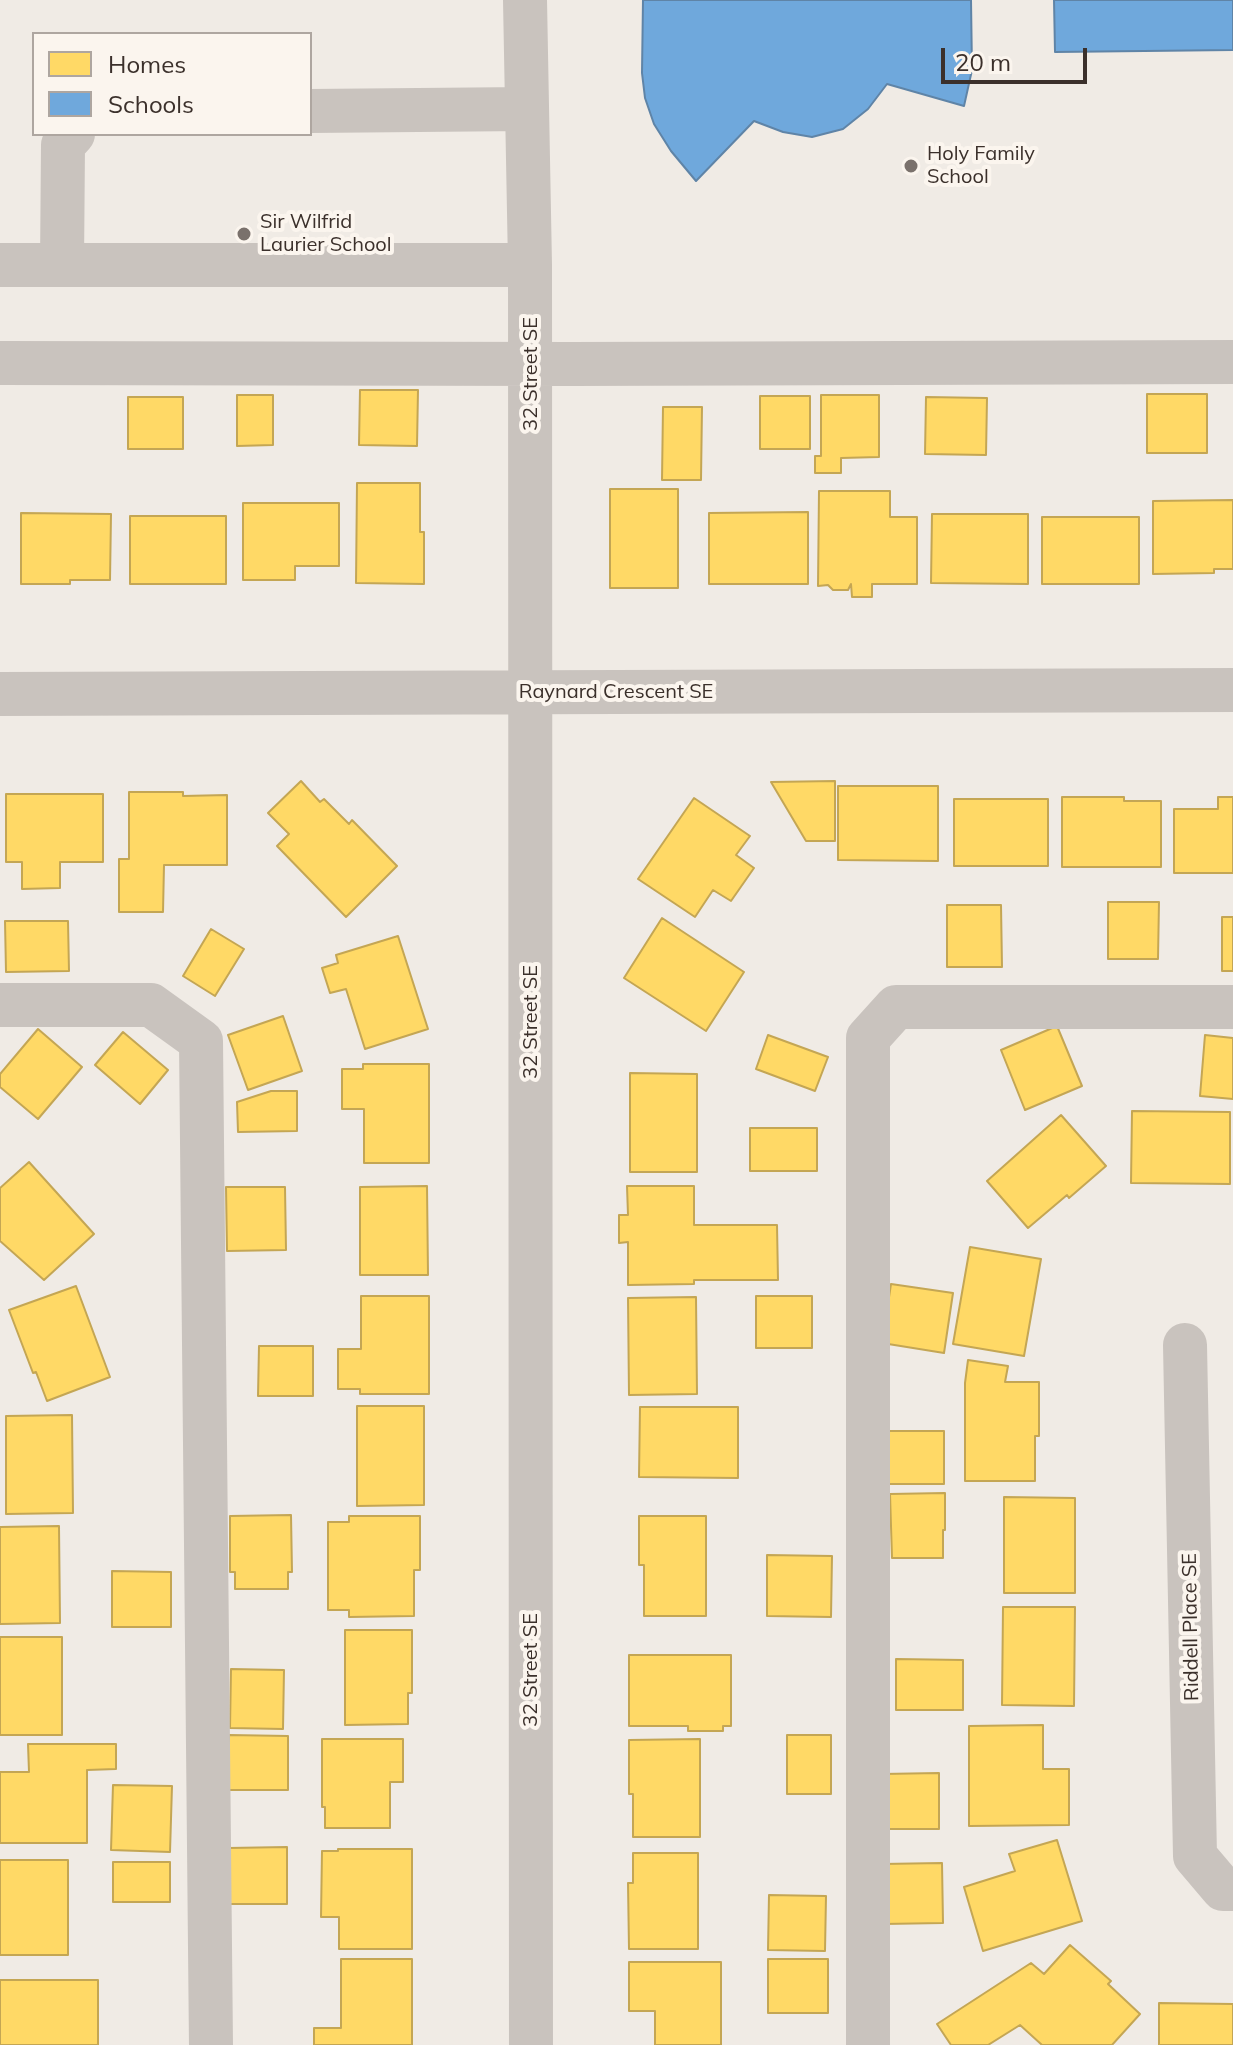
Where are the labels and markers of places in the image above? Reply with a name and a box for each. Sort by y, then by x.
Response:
place label: Holy Family School [927,142,1035,189]
marker: Holy Family School [902,157,920,175]
place label: Sir Wilfrid Laurier School [260,210,391,257]
marker: Sir Wilfrid Laurier School [235,225,253,243]

